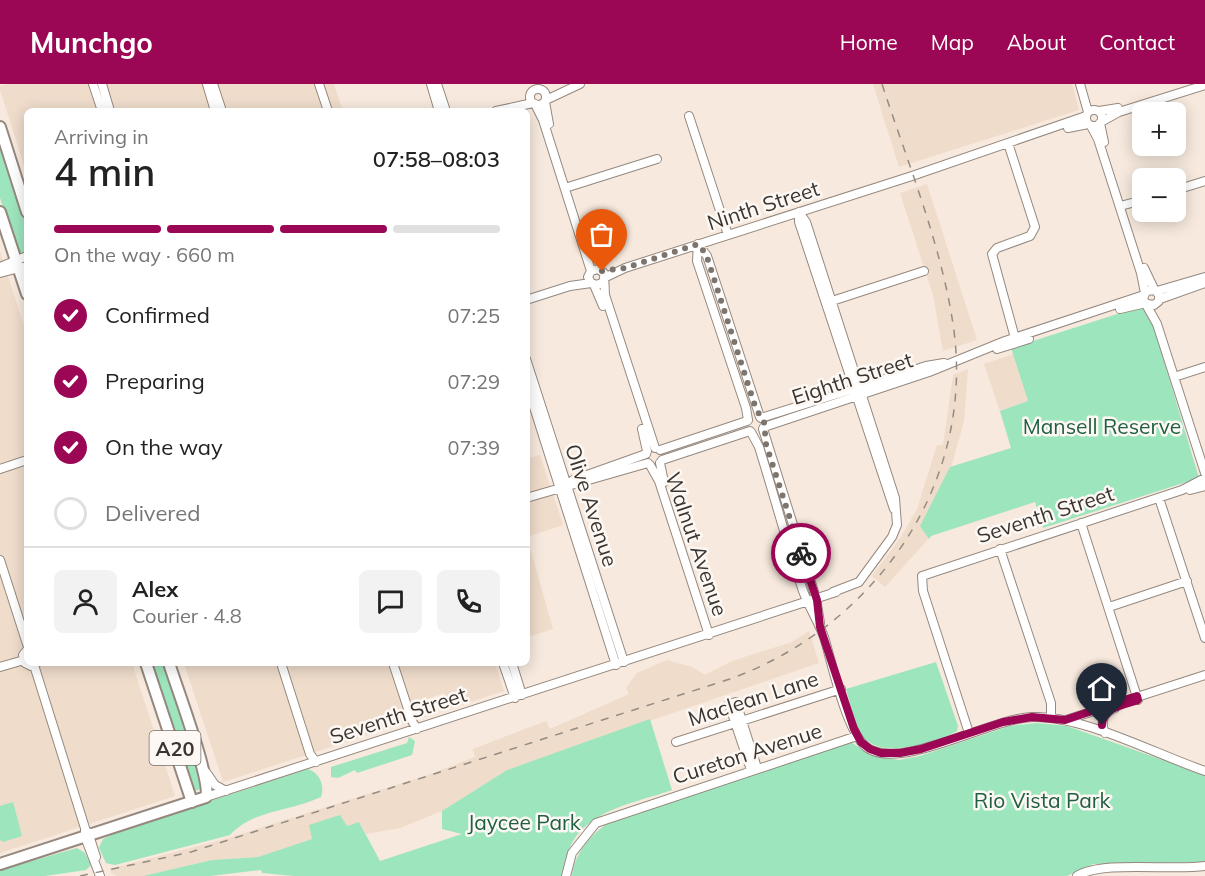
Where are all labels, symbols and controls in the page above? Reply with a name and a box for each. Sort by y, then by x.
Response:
text: Munchgo [30,25,153,60]
text: Home [840,29,898,55]
text: Map [931,29,974,55]
text: About [1007,29,1066,55]
text: Contact [1099,29,1175,55]
map controls [1132,102,1186,222]
button: + [1132,102,1186,156]
text: Arriving in [54,124,149,149]
text: 07:58–08:03 [373,145,500,173]
text: 4 min [54,147,155,196]
button: − [1132,168,1186,222]
street label: Ninth Street [704,175,822,235]
pin [576,209,627,271]
icon: bag [585,218,618,251]
text: On the way · 660 m [54,242,235,267]
icon: check [54,299,87,332]
text: Confirmed [105,301,210,329]
text: 07:25 [447,303,500,328]
street label: Eighth Street [788,346,916,410]
icon: check [54,365,87,398]
text: Preparing [105,367,205,395]
text: 07:29 [447,369,500,394]
park label: Mansell Reserve [1023,413,1181,439]
icon: check [54,431,87,464]
text: On the way [105,433,223,461]
text: 07:39 [447,435,500,460]
street label: Olive Avenue [560,440,624,570]
street label: Walnut Avenue [660,469,734,619]
street label: Seventh Street [973,480,1117,548]
text: Delivered [105,499,200,527]
courier [771,523,831,583]
icon: bike [785,537,818,570]
button: person [54,570,117,633]
button: chat [359,570,422,633]
button: phone [437,570,500,633]
text: Alex [132,575,178,603]
text: Courier · 4.8 [132,603,242,628]
pin [1076,663,1127,725]
street label: Maclean Lane [684,665,822,731]
icon: home [1085,672,1118,705]
street label: Seventh Street [326,681,470,749]
street label: Cureton Avenue [669,717,825,789]
road number: A20 [150,731,201,765]
park label: Rio Vista Park [974,787,1110,813]
park label: Jaycee Park [467,809,581,835]

